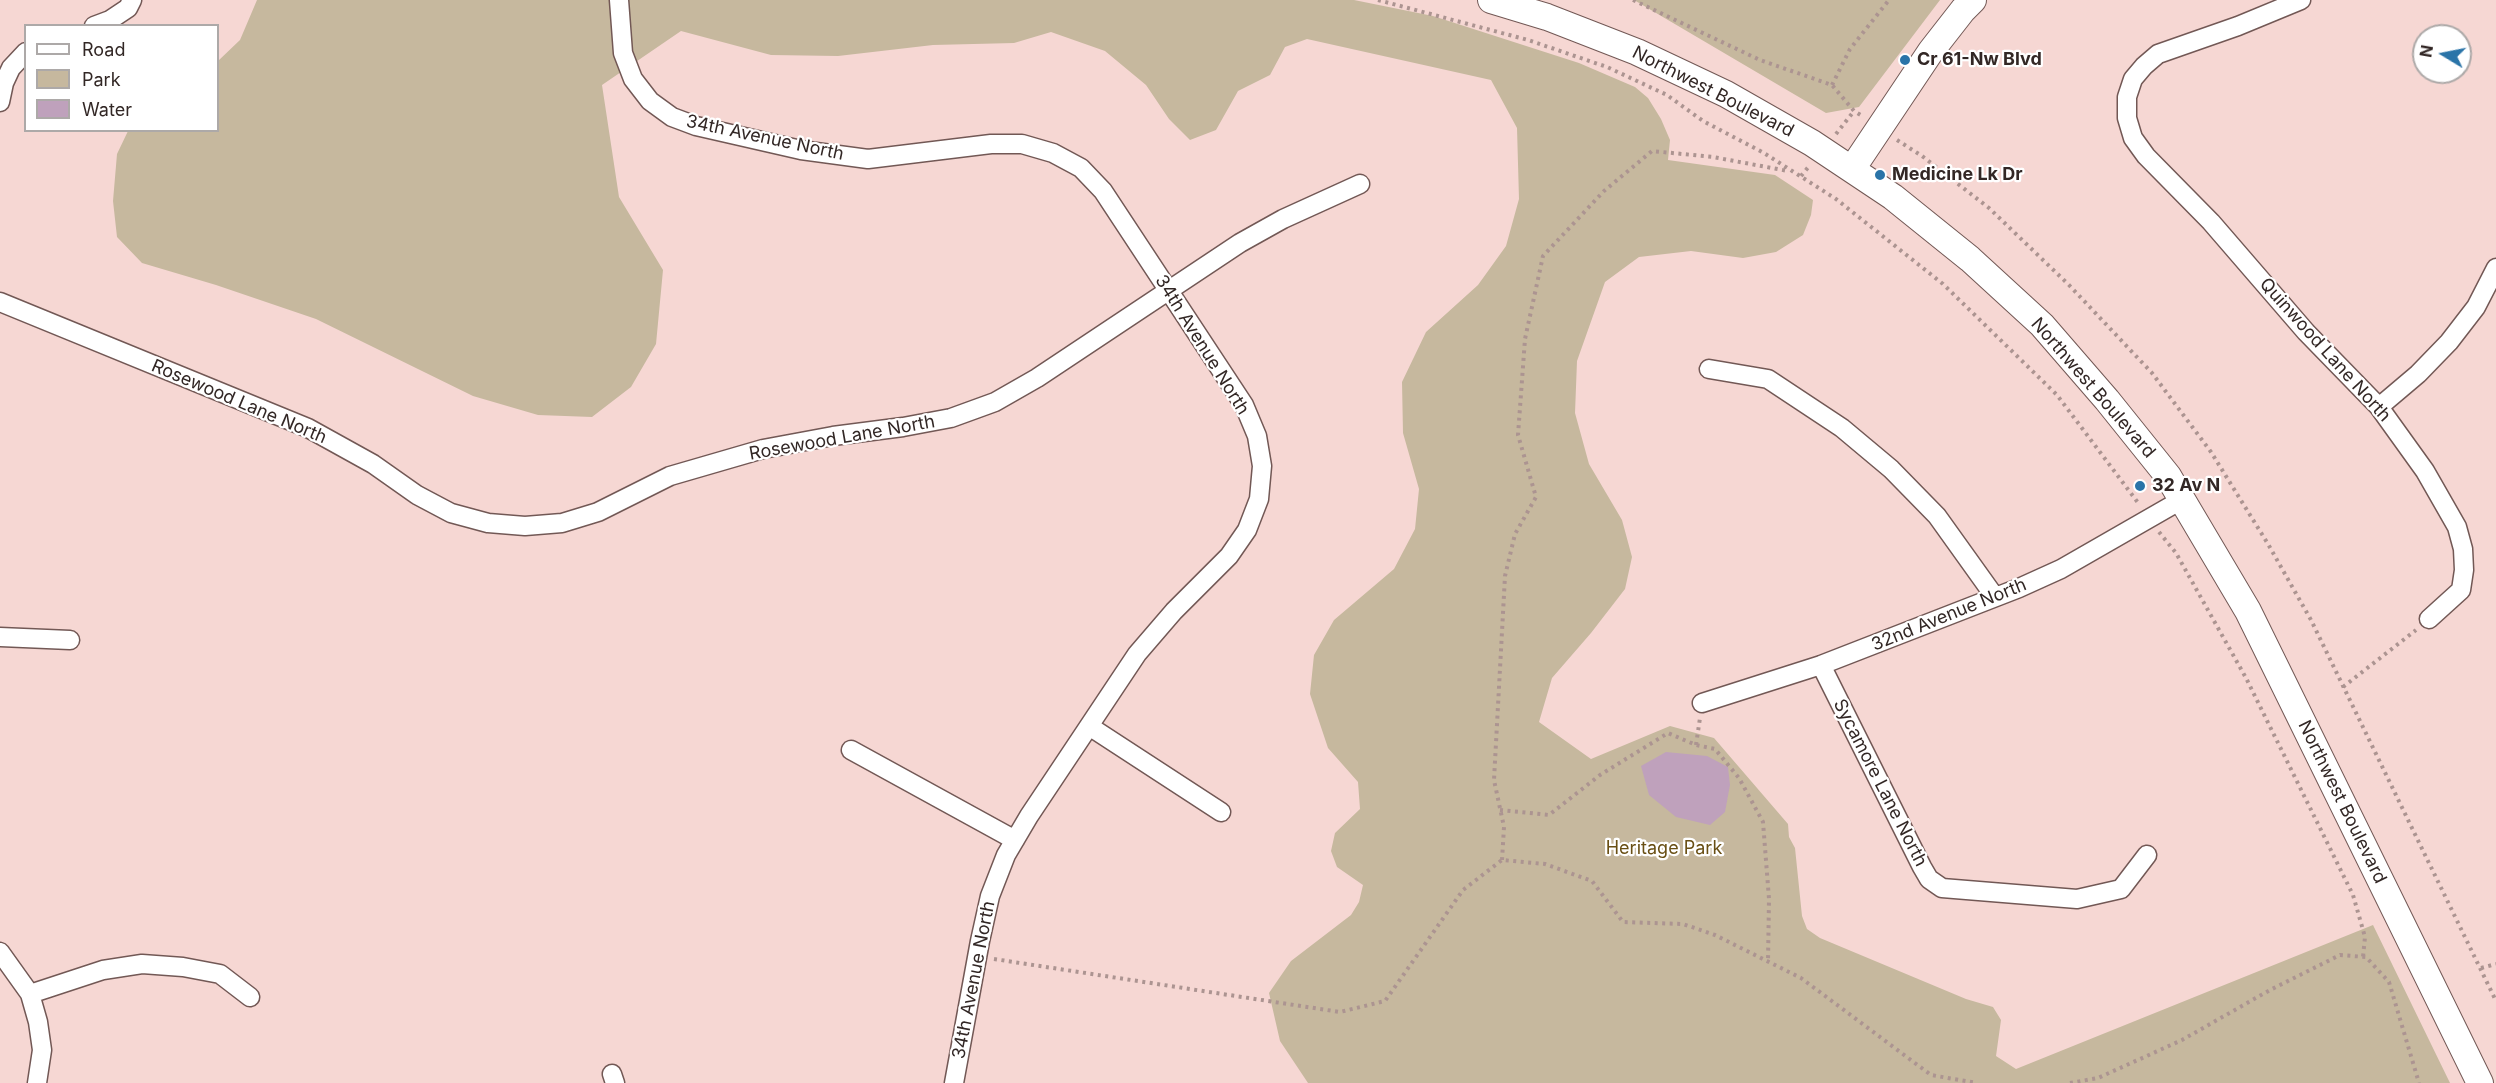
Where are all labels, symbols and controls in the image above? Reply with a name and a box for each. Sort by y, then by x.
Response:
legend [24,24,219,132]
north arrow [2412,24,2472,84]
text: Road [82,39,125,60]
street label: Northwest Boulevard [1629,42,1797,142]
text: N [2415,43,2437,59]
place label: Cr 61-Nw Blvd [1917,49,2042,71]
marker: Cr 61-Nw Blvd [1898,53,1912,67]
text: Park [82,69,121,90]
text: Water [82,99,132,120]
street label: 34th Avenue North [684,111,846,165]
place label: Medicine Lk Dr [1892,164,2023,186]
marker: Medicine Lk Dr [1873,168,1887,182]
street label: 34th Avenue North [1150,271,1254,419]
street label: Quinwood Lane North [2255,274,2395,426]
street label: Northwest Boulevard [2026,314,2160,462]
street label: Rosewood Lane North [148,355,330,449]
street label: Rosewood Lane North [747,411,937,465]
place label: 32 Av N [2152,475,2220,497]
marker: 32 Av N [2133,479,2147,493]
street label: 32nd Avenue North [1868,574,2030,656]
street label: Sycamore Lane North [1828,696,1932,870]
street label: Northwest Boulevard [2293,717,2391,887]
park label: Heritage Park [1606,838,1722,860]
street label: 34th Avenue North [948,899,1000,1061]

